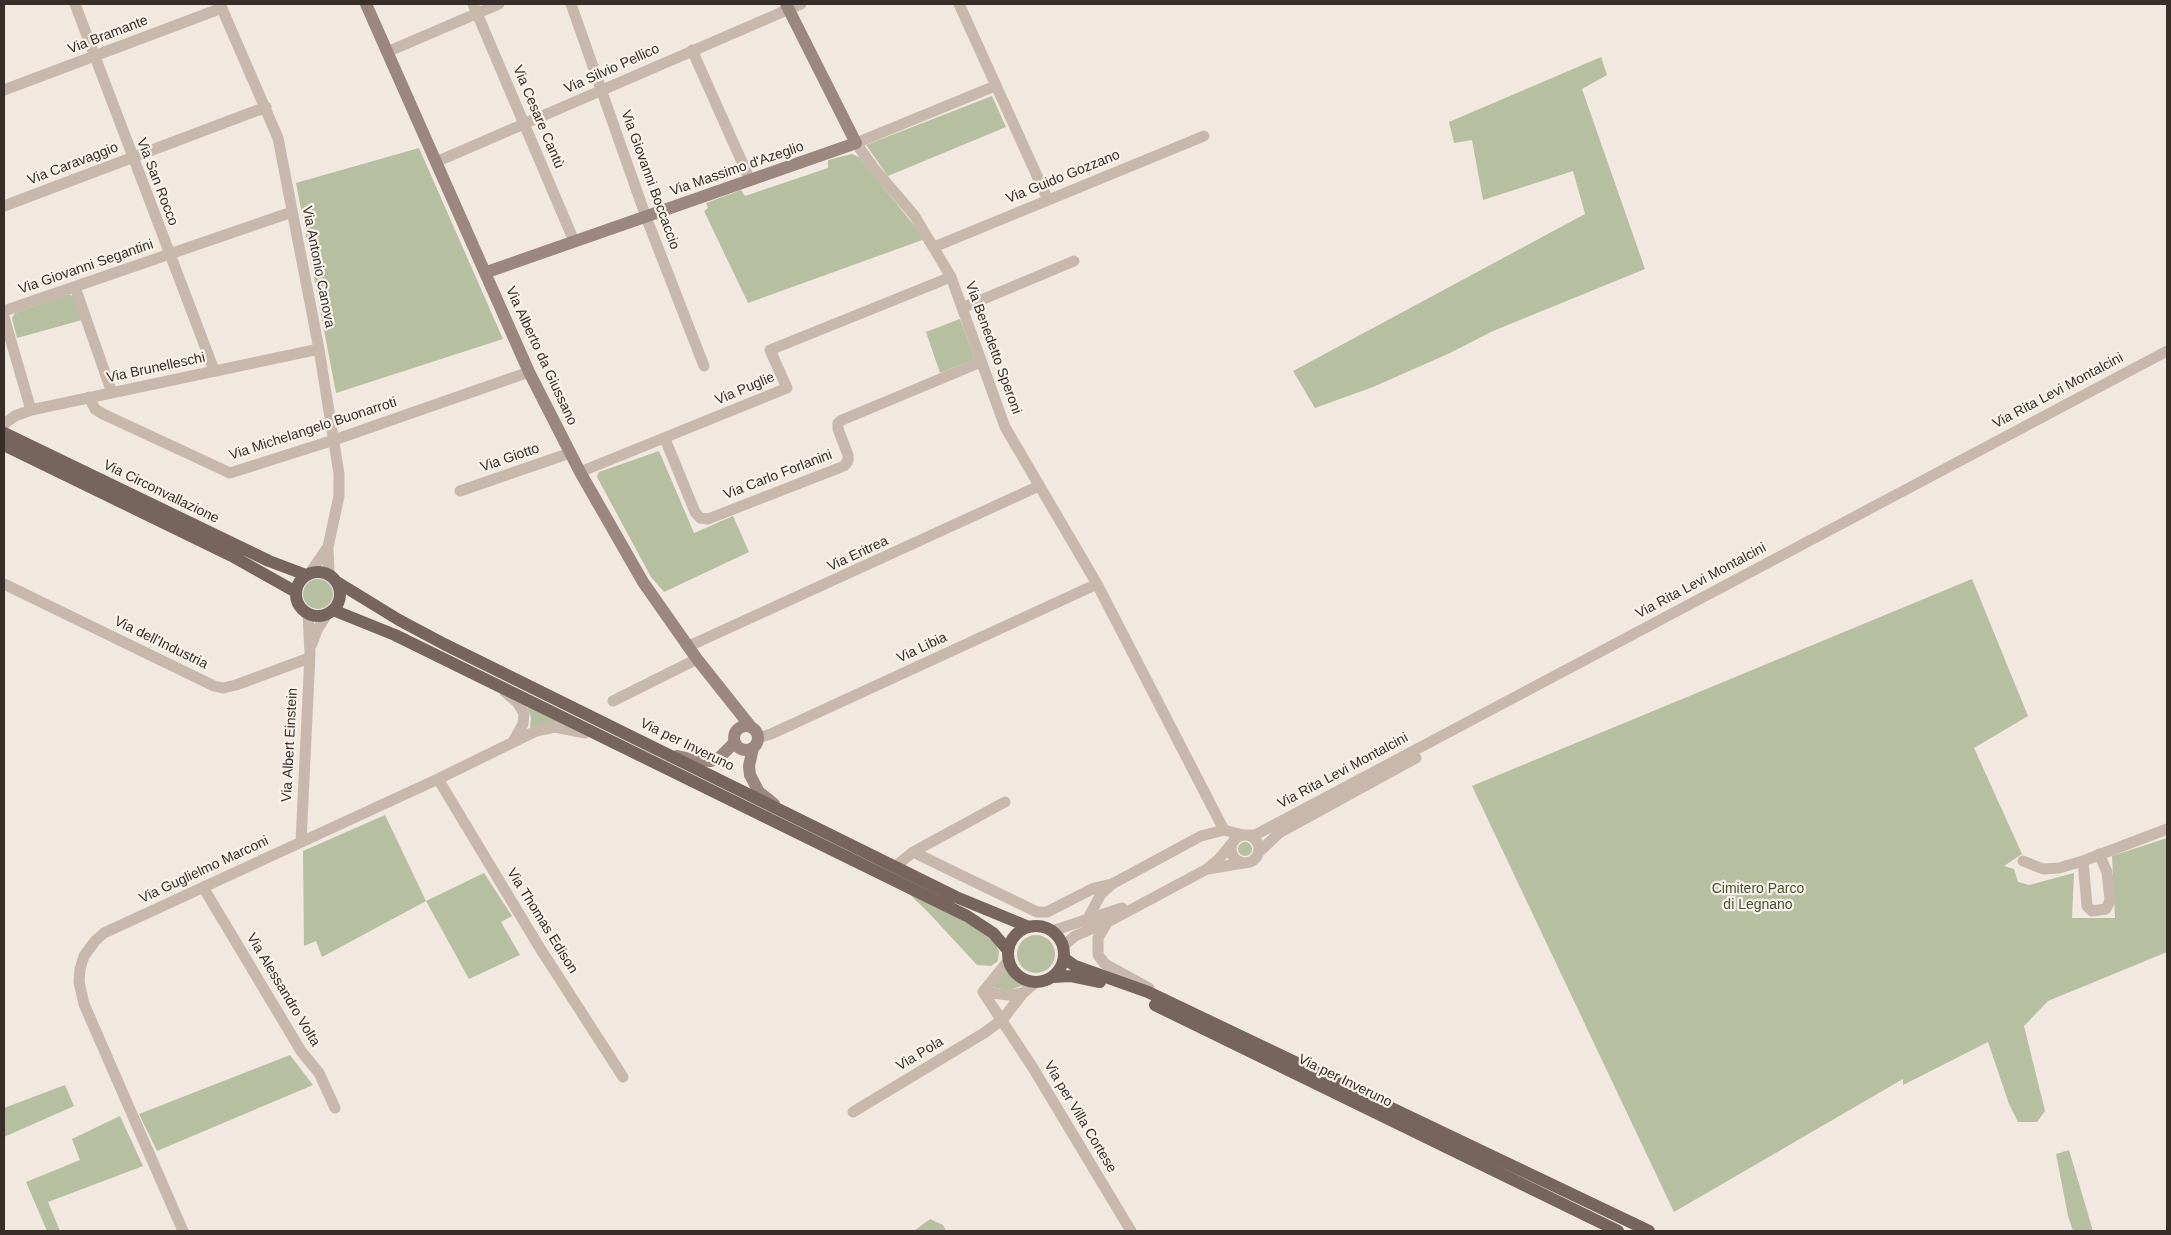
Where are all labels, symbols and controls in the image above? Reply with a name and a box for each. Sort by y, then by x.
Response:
street label: Via Bramante [66,12,150,58]
street label: Via Silvio Pellico [562,40,662,98]
street label: Via Cesare Cantù [509,63,567,171]
street label: Via Giovanni Boccaccio [617,108,683,252]
street label: Via San Rocco [133,136,181,228]
street label: Via Massimo d'Azeglio [668,138,806,200]
street label: Via Caravaggio [25,139,121,189]
street label: Via Guido Gozzano [1004,147,1122,207]
street label: Via Antonio Canova [298,205,338,329]
street label: Via Giovanni Segantini [16,236,156,298]
street label: Via Benedetto Speroni [961,279,1025,417]
street label: Via Alberto da Giussano [502,284,580,428]
street label: Via Brunelleschi [105,349,207,387]
street label: Via Rita Levi Montalcini [1990,349,2126,433]
street label: Via Puglie [713,369,777,409]
street label: Via Michelangelo Buonarroti [227,394,399,464]
street label: Via Giotto [478,440,542,476]
street label: Via Carlo Forlanini [721,447,835,503]
street label: Via Circonvallazione [100,457,222,527]
street label: Via Eritrea [825,533,891,575]
street label: Via Rita Levi Montalcini [1633,539,1769,623]
street label: Via dell'Industria [111,613,211,673]
street label: Via Libia [894,629,950,667]
street label: Via Albert Einstein [279,688,301,802]
street label: Via per Inveruno [637,715,737,775]
street label: Via Rita Levi Montalcini [1275,729,1411,813]
street label: Via Guglielmo Marconi [137,833,271,907]
street label: Via Thomas Edison [503,865,581,977]
park label: Cimitero Parco di Legnano [1712,881,1804,914]
street label: Via Alessandro Volta [243,930,323,1050]
street label: Via Pola [893,1033,947,1075]
street label: Via per Inveruno [1295,1051,1395,1111]
street label: Via per Villa Cortese [1040,1058,1120,1176]

